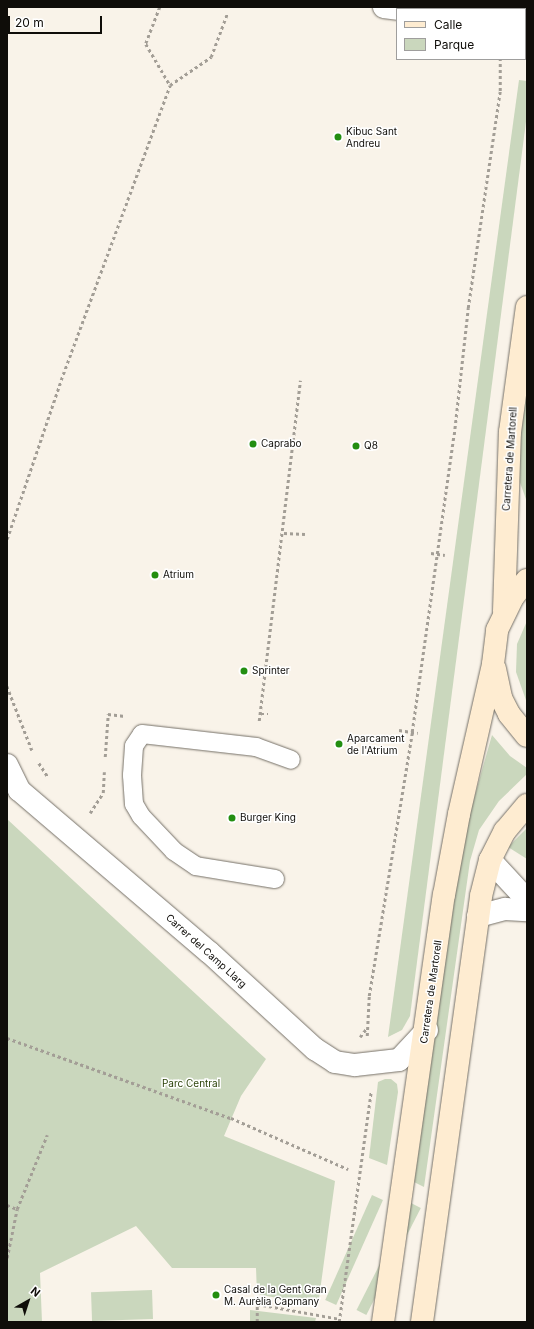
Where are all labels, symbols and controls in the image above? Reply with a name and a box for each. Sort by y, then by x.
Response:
scale bar [10,8,104,34]
legend [396,8,526,60]
text: 20 m [15,15,44,30]
text: Calle [434,17,462,32]
text: Parque [434,37,474,52]
place label: Kibuc Sant Andreu [346,125,397,148]
marker: Kibuc Sant Andreu [333,132,343,142]
street label: Carretera de Martorell [500,407,520,511]
place label: Caprabo [261,438,302,450]
marker: Caprabo [248,439,258,449]
place label: Q8 [364,440,378,452]
marker: Q8 [351,441,361,451]
place label: Atrium [163,569,194,581]
marker: Atrium [150,570,160,580]
place label: Sprinter [252,665,290,677]
marker: Sprinter [239,666,249,676]
place label: Aparcament de l'Atrium [347,732,405,756]
marker: Aparcament de l'Atrium [334,739,344,749]
place label: Burger King [240,812,296,824]
marker: Burger King [227,813,237,823]
street label: Carrer del Camp Llarg [163,912,249,990]
street label: Carretera de Martorell [418,940,444,1044]
park label: Parc Central [162,1078,220,1090]
north arrow [8,1281,48,1321]
place label: Casal de la Gent Gran M. Aurèlia Capmany [224,1283,327,1306]
text: N [28,1284,43,1300]
marker: Casal de la Gent Gran M. Aurèlia Capmany [211,1290,221,1300]

